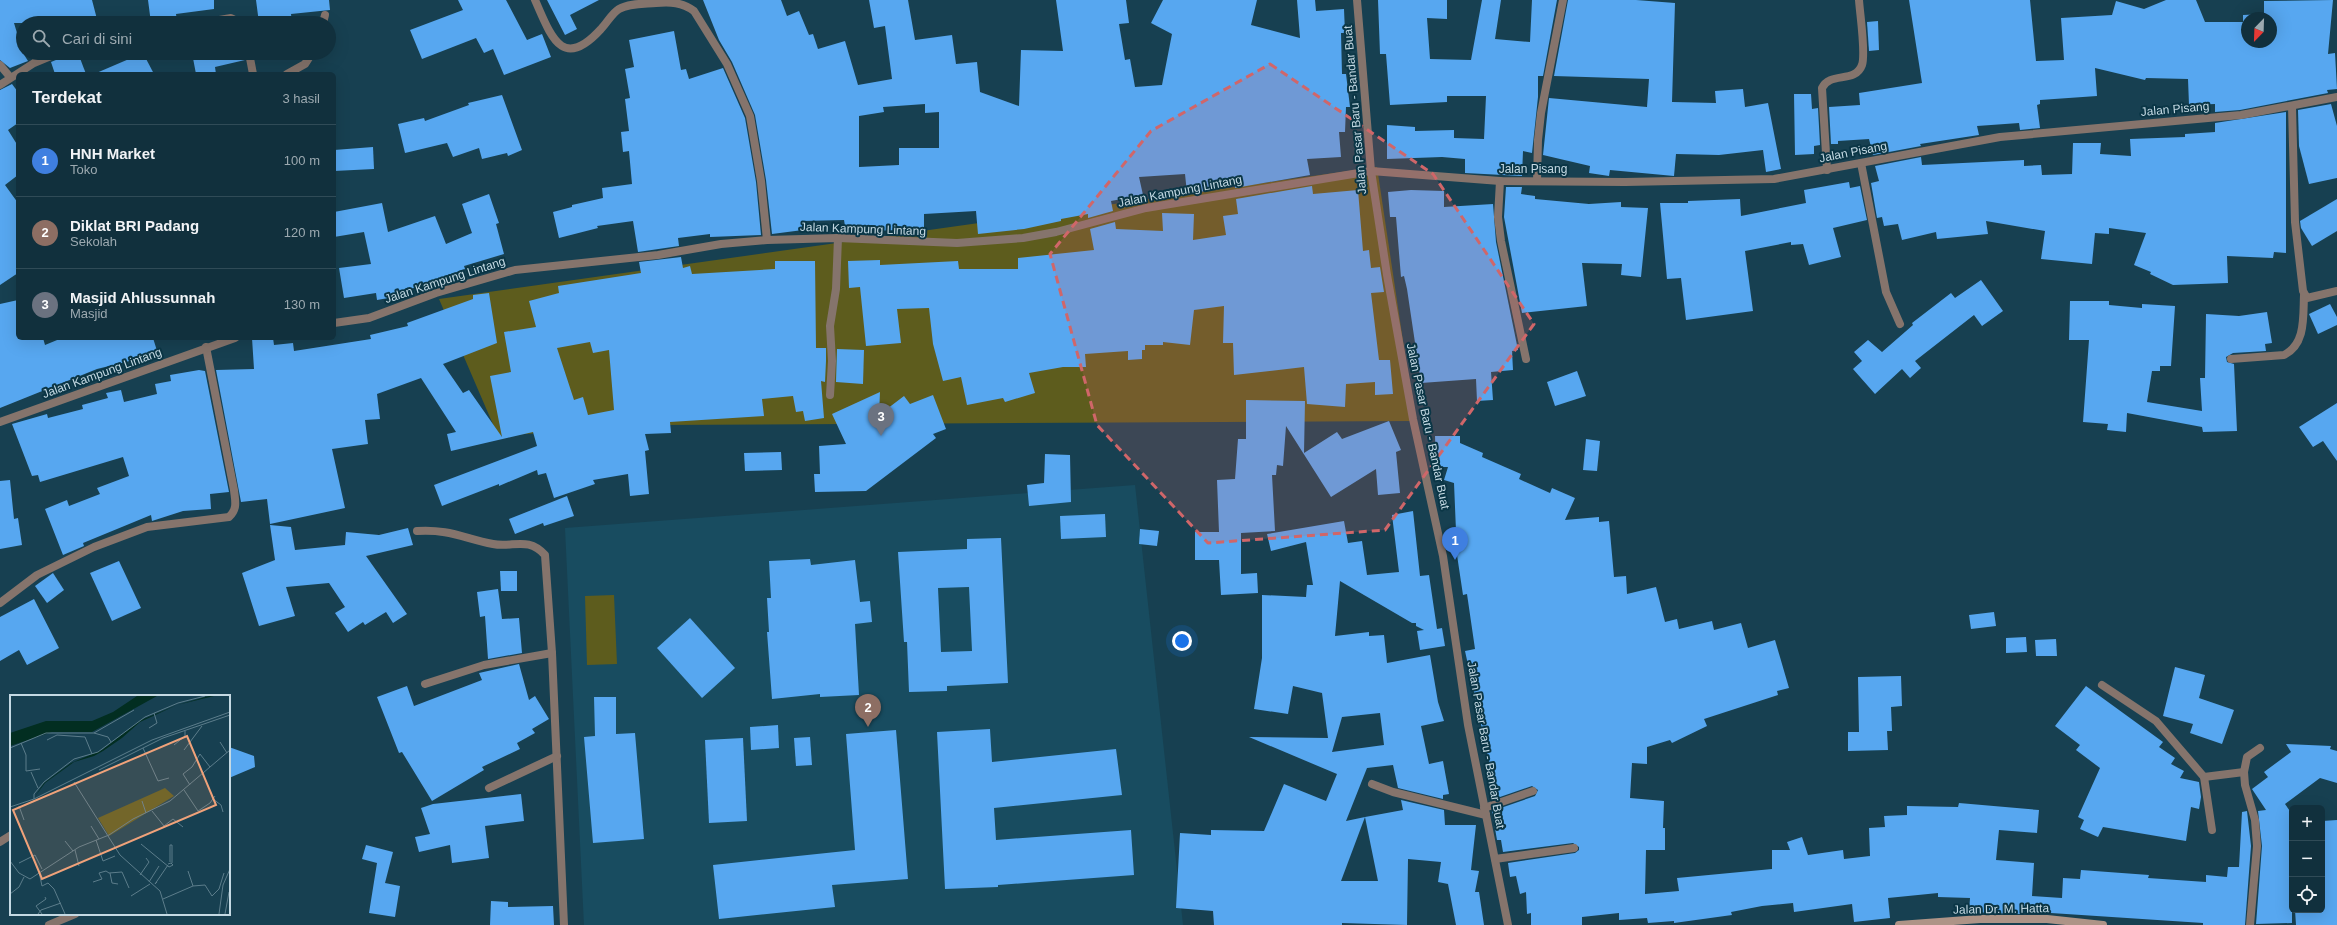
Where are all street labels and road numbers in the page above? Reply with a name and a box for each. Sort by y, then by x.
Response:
street label: Jalan Pasar Baru - Bandar Buat [1341,24,1369,195]
street label: Jalan Pisang [2140,99,2210,119]
street label: Jalan Pisang [1818,139,1888,165]
street label: Jalan Pisang [1499,162,1567,176]
street label: Jalan Kampung Lintang [1117,172,1243,210]
street label: Jalan Kampung Lintang [800,220,926,238]
street label: Jalan Kampung Lintang [383,254,507,306]
street label: Jalan Pasar Baru - Bandar Buat [1404,342,1453,511]
street label: Jalan Kampung Lintang [40,345,164,401]
street label: Jalan Pasar Baru - Bandar Buat [1464,660,1508,830]
street label: Jalan Dr. M. Hatta [1953,901,2049,917]

